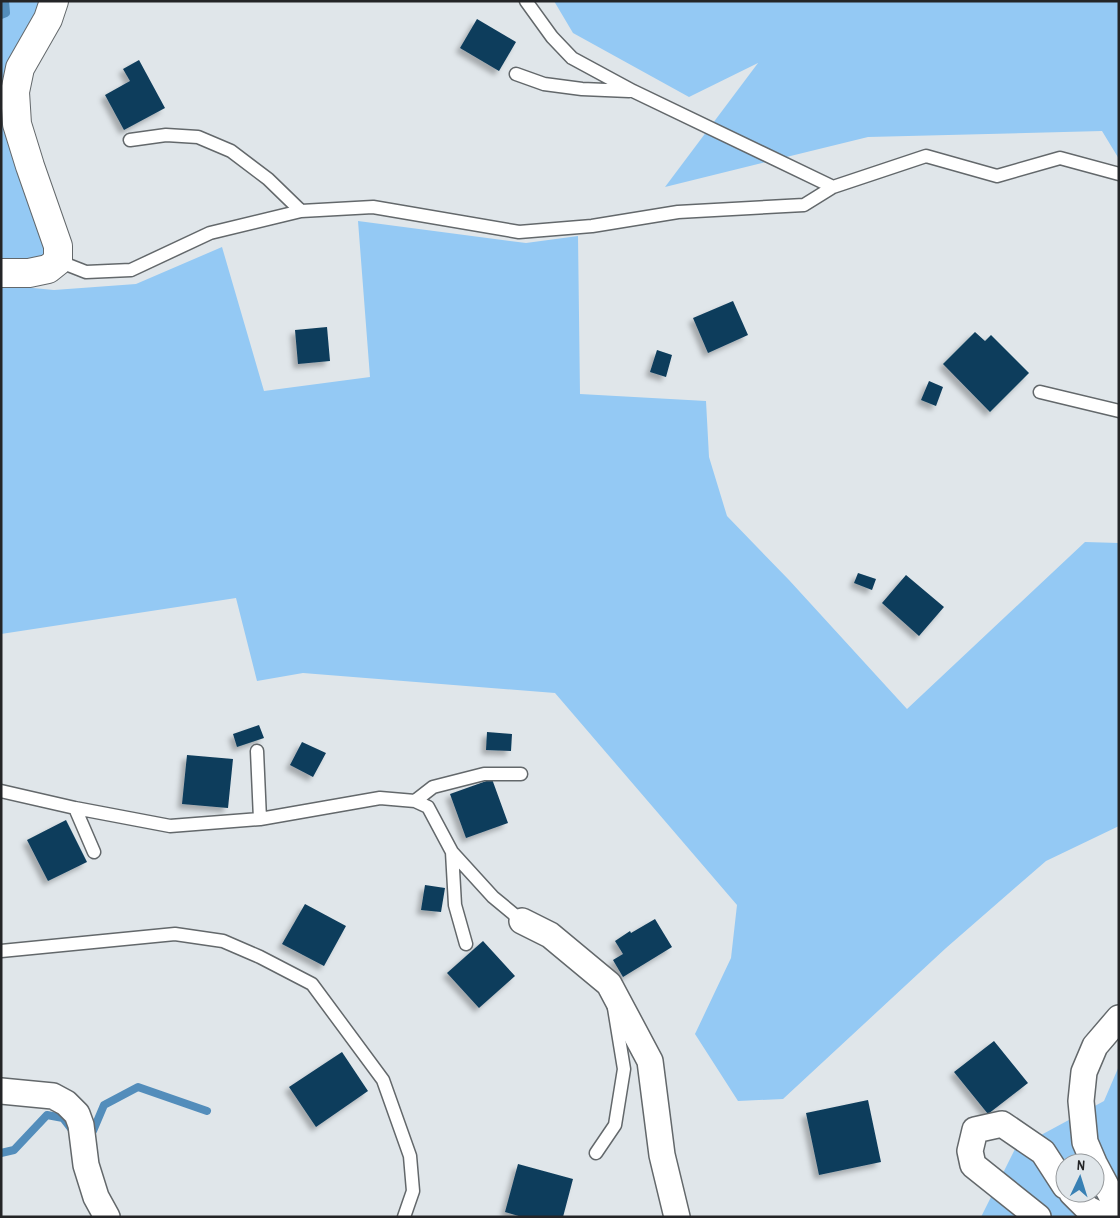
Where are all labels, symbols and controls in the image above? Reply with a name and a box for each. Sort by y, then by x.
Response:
north arrow [1055,1153,1105,1203]
text: N [1076,1156,1086,1174]

